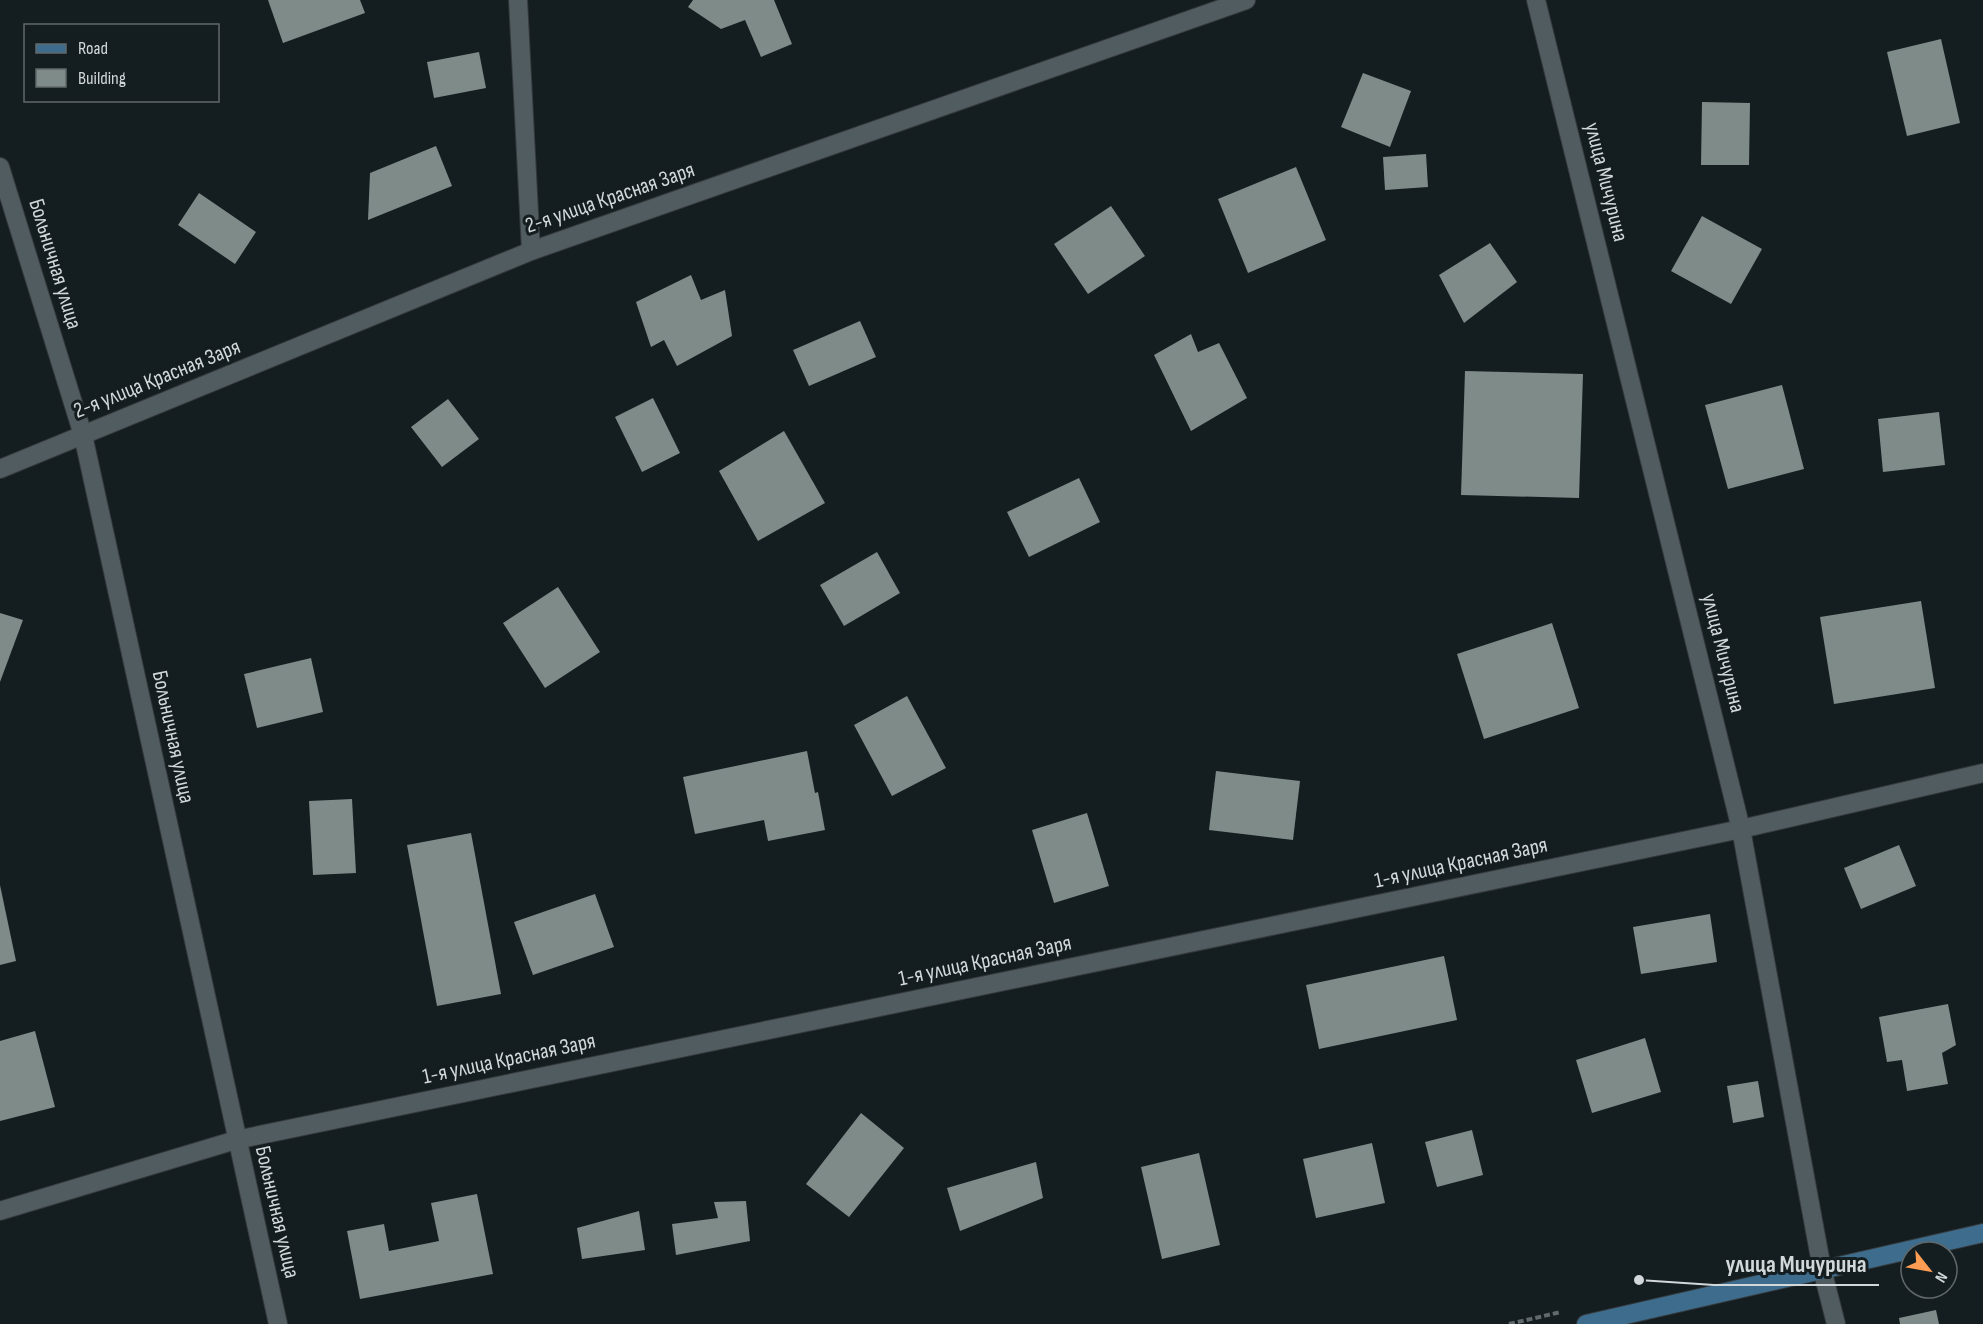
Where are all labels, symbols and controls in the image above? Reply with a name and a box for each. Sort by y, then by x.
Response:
legend [24,24,219,102]
text: Road [78,38,108,59]
text: Building [78,68,126,89]
street label: улица Мичурина [1578,120,1634,244]
street label: 2-я улица Красная Заря [522,156,698,240]
street label: Больничная улица [22,196,88,332]
street label: 2-я улица Красная Заря [70,333,244,425]
street label: улица Мичурина [1695,591,1751,715]
street label: Больничная улица [146,668,200,806]
street label: 1-я улица Красная Заря [1372,831,1550,895]
street label: 1-я улица Красная Заря [896,929,1074,993]
street label: 1-я улица Красная Заря [420,1027,598,1091]
street label: Больничная улица [249,1143,305,1281]
north arrow [1899,1240,1959,1300]
callout: улица Мичурина [1714,1243,1879,1285]
text: улица Мичурина [1725,1250,1867,1279]
text: N [1930,1268,1951,1286]

